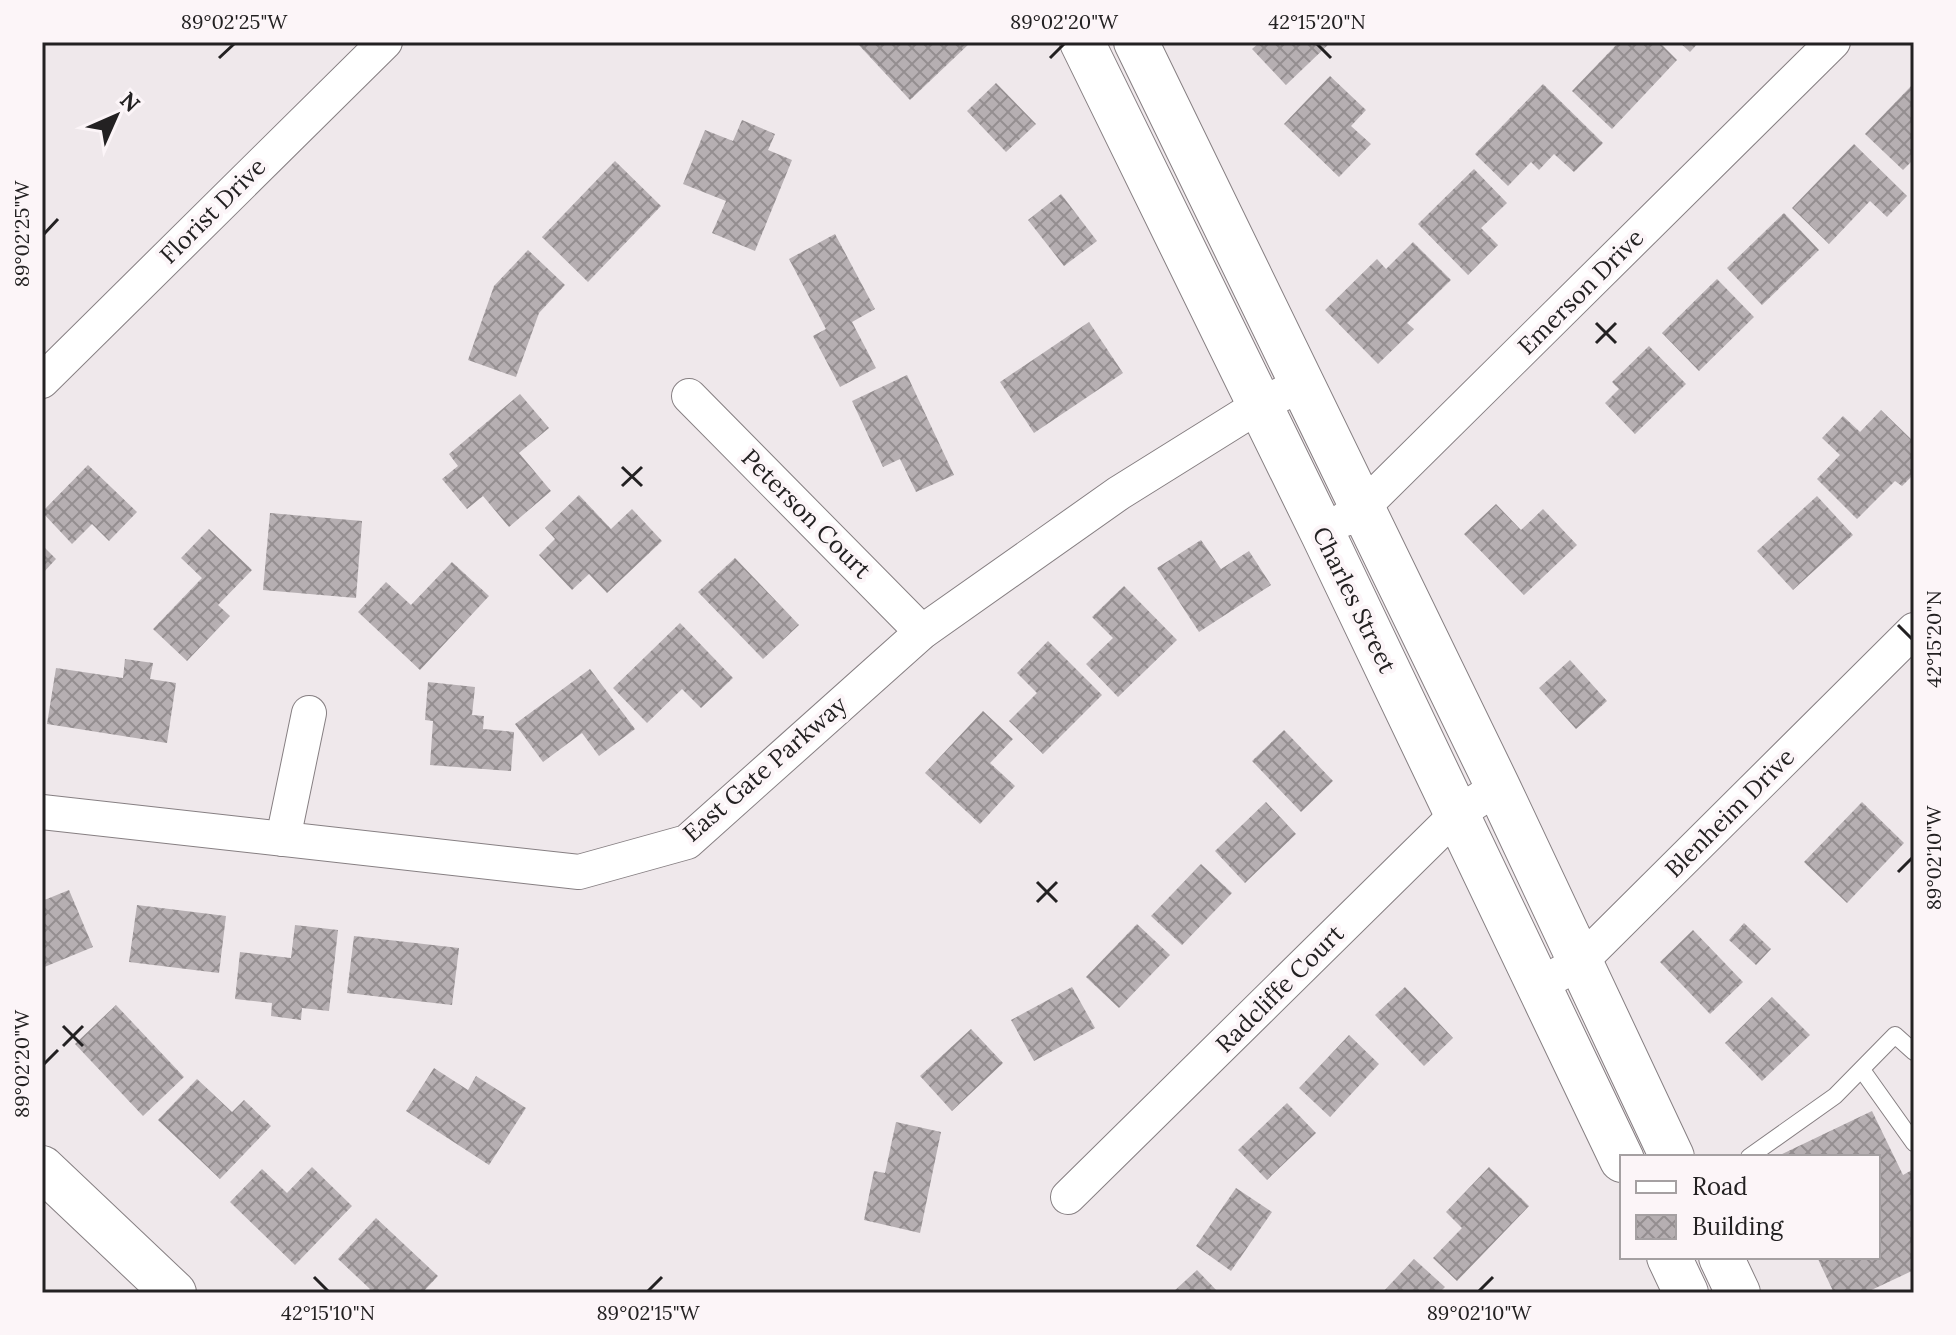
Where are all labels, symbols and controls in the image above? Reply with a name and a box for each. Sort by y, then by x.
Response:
text: 89°02'25"W [181,9,288,34]
text: 89°02'20"W [1010,9,1119,34]
text: 42°15'20"N [1268,9,1366,34]
north arrow [76,76,156,156]
text: N [114,86,146,118]
street label: Florist Drive [153,151,272,270]
text: 89°02'25"W [9,180,34,287]
street label: Emerson Drive [1511,222,1650,361]
street label: Peterson Court [735,442,878,586]
street label: Charles Street [1306,522,1404,679]
text: 42°15'20"N [1921,590,1946,688]
street label: East Gate Parkway [676,689,853,848]
street label: Blenheim Drive [1658,741,1801,884]
text: 89°02'10"W [1921,805,1946,910]
street label: Radcliffe Court [1209,918,1351,1059]
text: 89°02'20"W [9,1009,34,1118]
legend [1620,1155,1880,1259]
text: Road [1692,1171,1748,1202]
text: Building [1692,1211,1784,1242]
text: 42°15'10"N [281,1300,375,1325]
text: 89°02'15"W [597,1300,701,1325]
text: 89°02'10"W [1427,1300,1532,1325]

